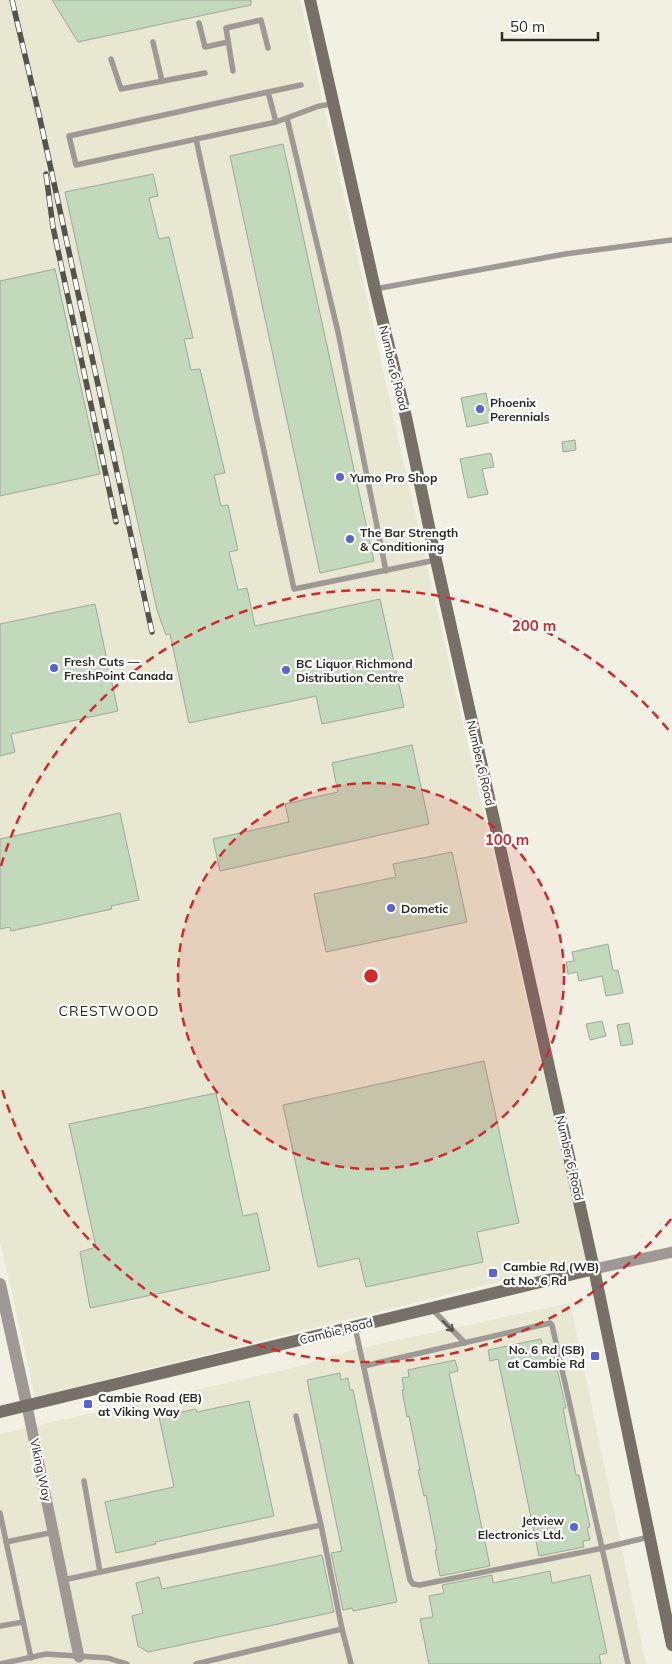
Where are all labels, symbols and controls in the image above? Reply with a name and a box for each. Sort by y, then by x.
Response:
scale bar [502,10,598,42]
text: 50 m [510,17,545,36]
street label: Number 6 Road [376,324,412,412]
place label: Phoenix Perennials [490,395,550,424]
marker: Phoenix Perennials [474,403,486,415]
place label: Yumo Pro Shop [349,470,437,485]
marker: Yumo Pro Shop [334,471,346,483]
place label: The Bar Strength & Conditioning [360,525,458,554]
marker: The Bar Strength & Conditioning [344,533,356,545]
text: 200 m [512,616,556,635]
place label: Fresh Cuts — FreshPoint Canada [64,654,173,683]
place label: BC Liquor Richmond Distribution Centre [296,656,413,685]
marker: Fresh Cuts — FreshPoint Canada [48,662,60,674]
marker: BC Liquor Richmond Distribution Centre [280,664,292,676]
street label: Number 6 Road [464,719,498,807]
text: 100 m [485,830,529,849]
place label: Dometic [401,901,448,916]
marker: Dometic [385,902,397,914]
centre of rings [362,967,380,985]
district label: CRESTWOOD [59,1002,159,1020]
street label: Number 6 Road [553,1114,587,1202]
place label: Cambie Rd (WB) at No. 6 Rd [503,1259,599,1288]
marker: Cambie Rd (WB) at No. 6 Rd [487,1267,499,1279]
street label: Cambie Road [298,1315,374,1347]
one-way arrow [442,1319,454,1332]
place label: No. 6 Rd (SB) at Cambie Rd [507,1342,585,1371]
marker: No. 6 Rd (SB) at Cambie Rd [589,1350,601,1362]
place label: Cambie Road (EB) at Viking Way [98,1390,202,1419]
marker: Cambie Road (EB) at Viking Way [82,1398,94,1410]
street label: Viking Way [27,1437,55,1503]
place label: Jetview Electronics Ltd. [478,1513,564,1542]
marker: Jetview Electronics Ltd. [568,1521,580,1533]

